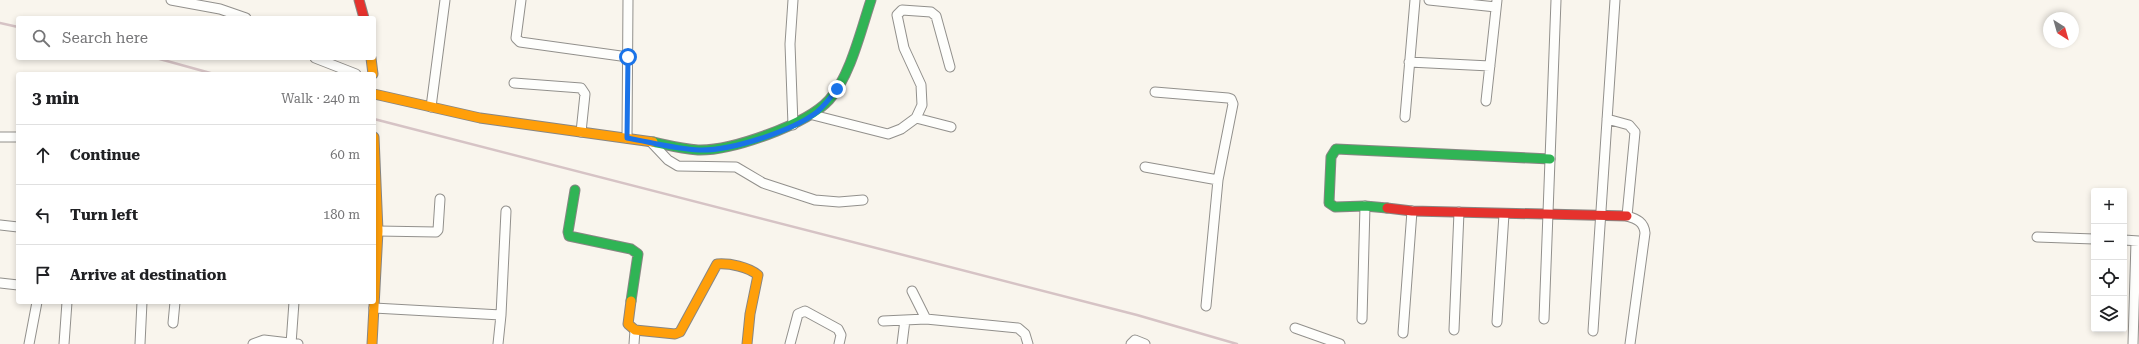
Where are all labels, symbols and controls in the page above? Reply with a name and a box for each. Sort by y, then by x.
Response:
north arrow [2043,12,2079,48]
search box [16,16,376,60]
icon: search [30,27,52,49]
text: Search here [62,29,148,47]
route start [619,48,637,66]
route end [828,80,846,98]
text: 3 min [32,88,79,108]
text: Walk · 240 m [281,91,360,106]
icon: ahead [32,144,54,166]
text: Continue [70,146,140,164]
text: 60 m [330,147,360,162]
map controls [2091,188,2127,332]
button: + [2091,188,2127,224]
icon: left [32,204,54,226]
text: Turn left [70,206,138,224]
text: 180 m [323,207,360,222]
button: − [2091,224,2127,260]
button: locate [2091,260,2127,296]
icon: arrive [32,264,54,286]
text: Arrive at destination [70,266,226,284]
button: layers [2091,296,2127,332]

